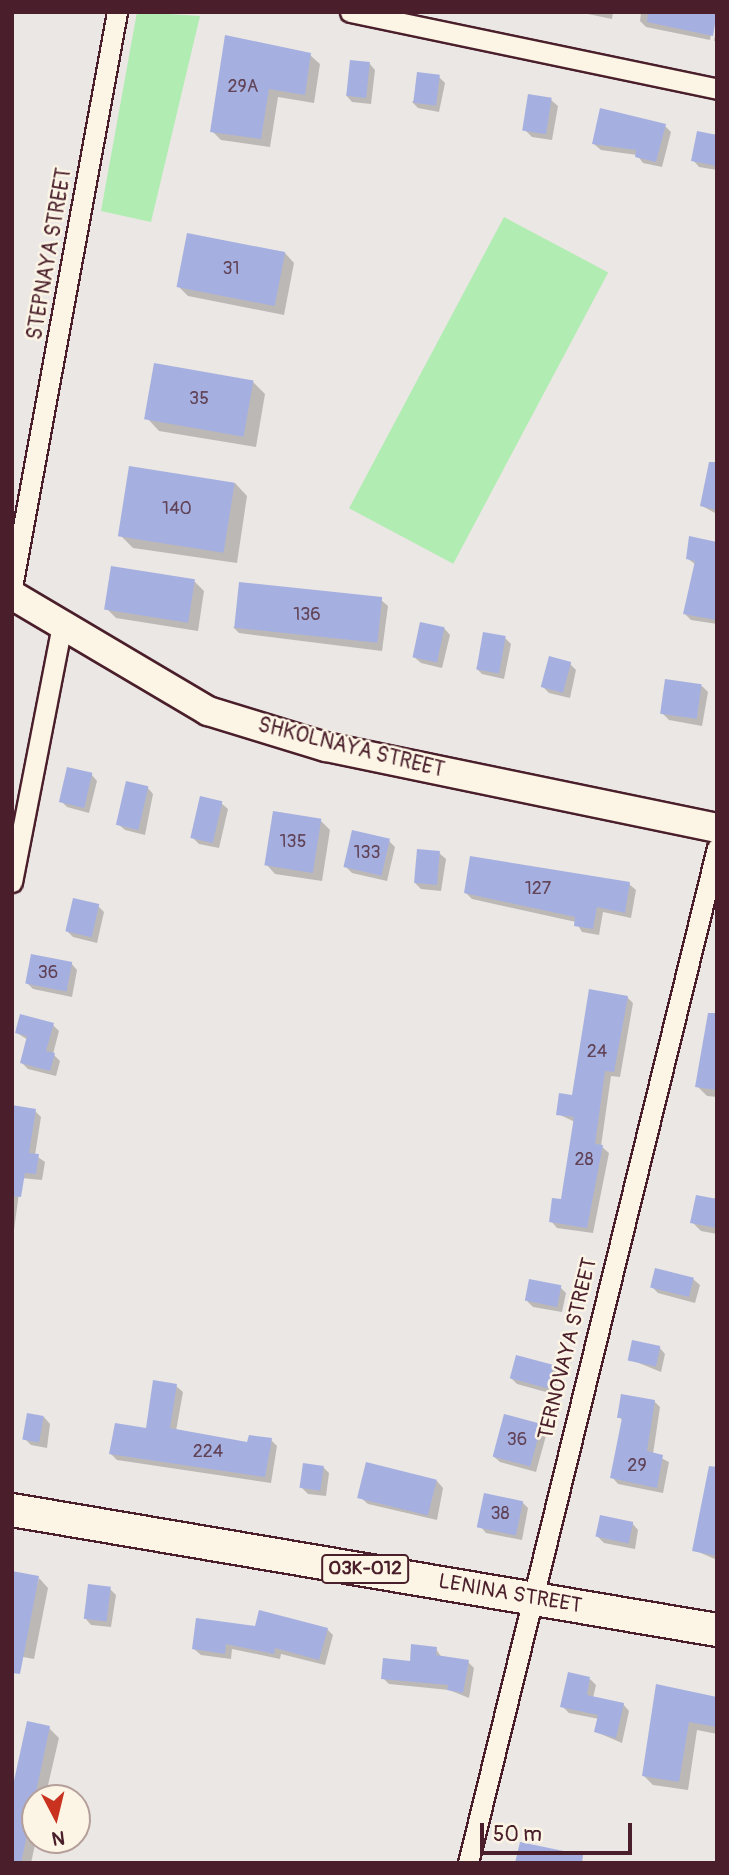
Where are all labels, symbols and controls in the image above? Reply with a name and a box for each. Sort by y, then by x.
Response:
house number: 29А [227,76,259,98]
street label: STEPNAYA STREET [22,166,78,342]
house number: 31 [222,258,240,280]
house number: 35 [189,388,209,410]
house number: 140 [162,498,192,520]
house number: 136 [293,604,321,626]
street label: SHKOLNAYA STREET [255,713,447,783]
house number: 135 [280,831,306,853]
house number: 133 [353,842,381,864]
house number: 127 [525,878,551,900]
house number: 36 [38,962,58,984]
house number: 24 [587,1041,607,1063]
house number: 28 [574,1149,594,1171]
street label: TERNOVAYA STREET [533,1255,603,1443]
house number: 36 [507,1429,527,1451]
house number: 224 [193,1441,223,1463]
house number: 29 [627,1455,647,1477]
house number: 38 [490,1503,510,1525]
road number: 03К-012 [320,1554,410,1584]
street label: LENINA STREET [436,1569,584,1619]
north arrow [21,1784,91,1854]
scale bar [484,1808,636,1852]
text: 50 m [493,1821,542,1848]
text: N [50,1825,66,1851]

